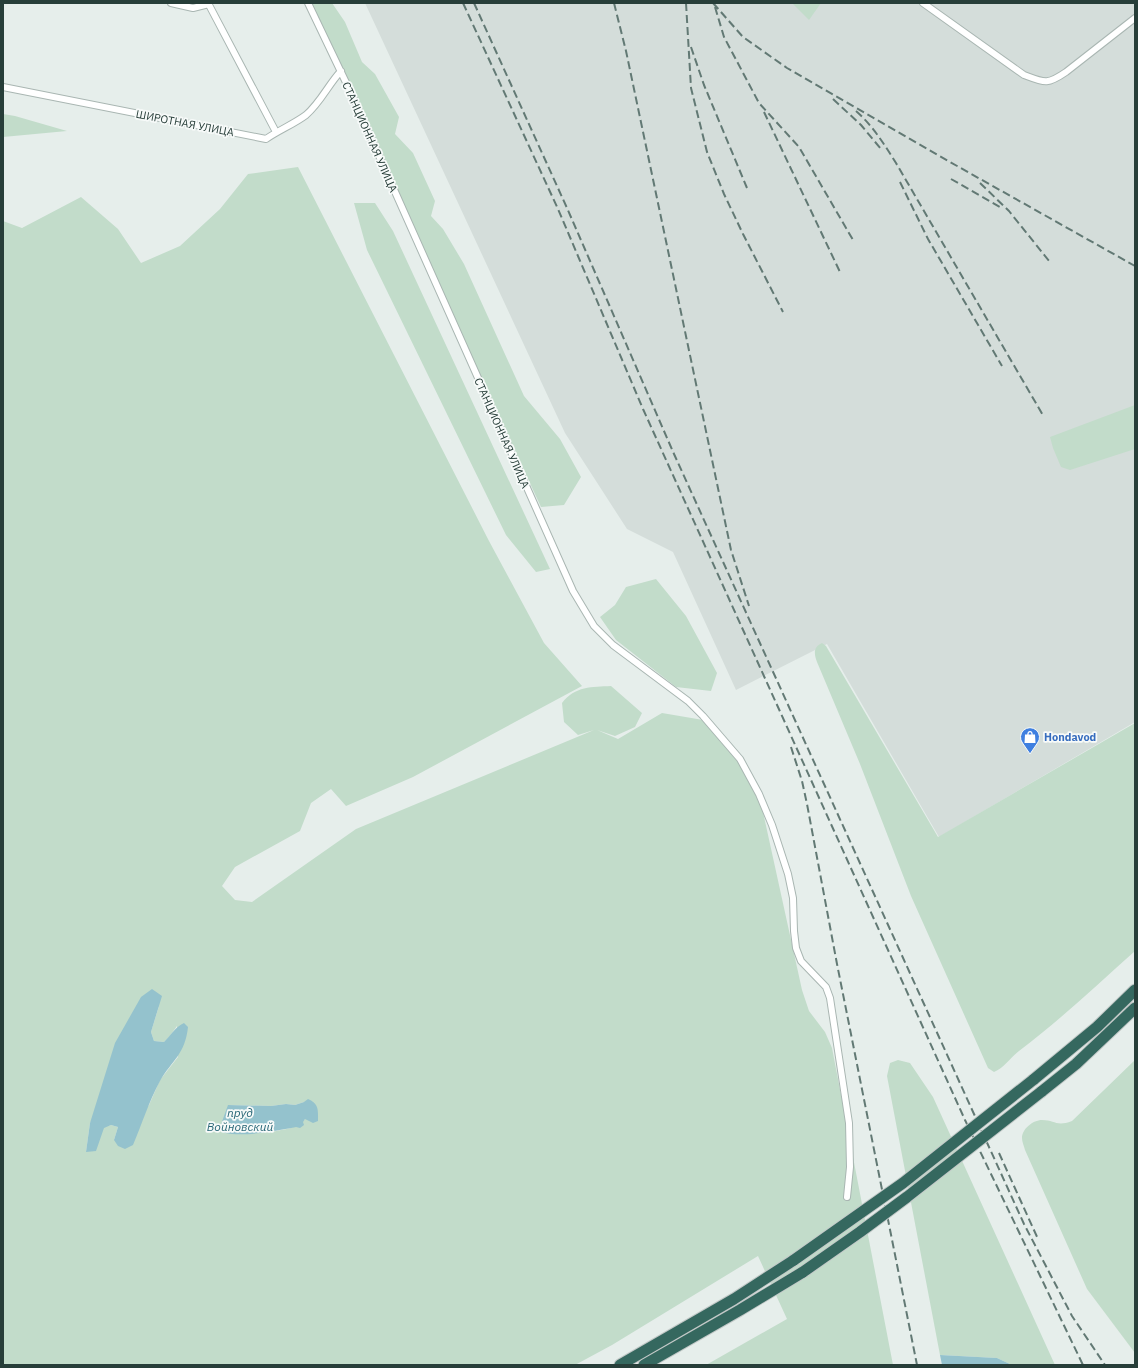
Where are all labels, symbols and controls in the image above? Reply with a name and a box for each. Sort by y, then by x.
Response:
street label: СТАНЦИОННАЯ УЛИЦА [339,80,401,194]
street label: ШИРОТНАЯ УЛИЦА [135,107,235,139]
street label: СТАНЦИОННАЯ УЛИЦА [471,376,533,490]
shop icon: Hondavod [1019,726,1041,754]
place label: Hondavod [1044,730,1096,744]
water label: пруд Войновский [207,1105,273,1134]

